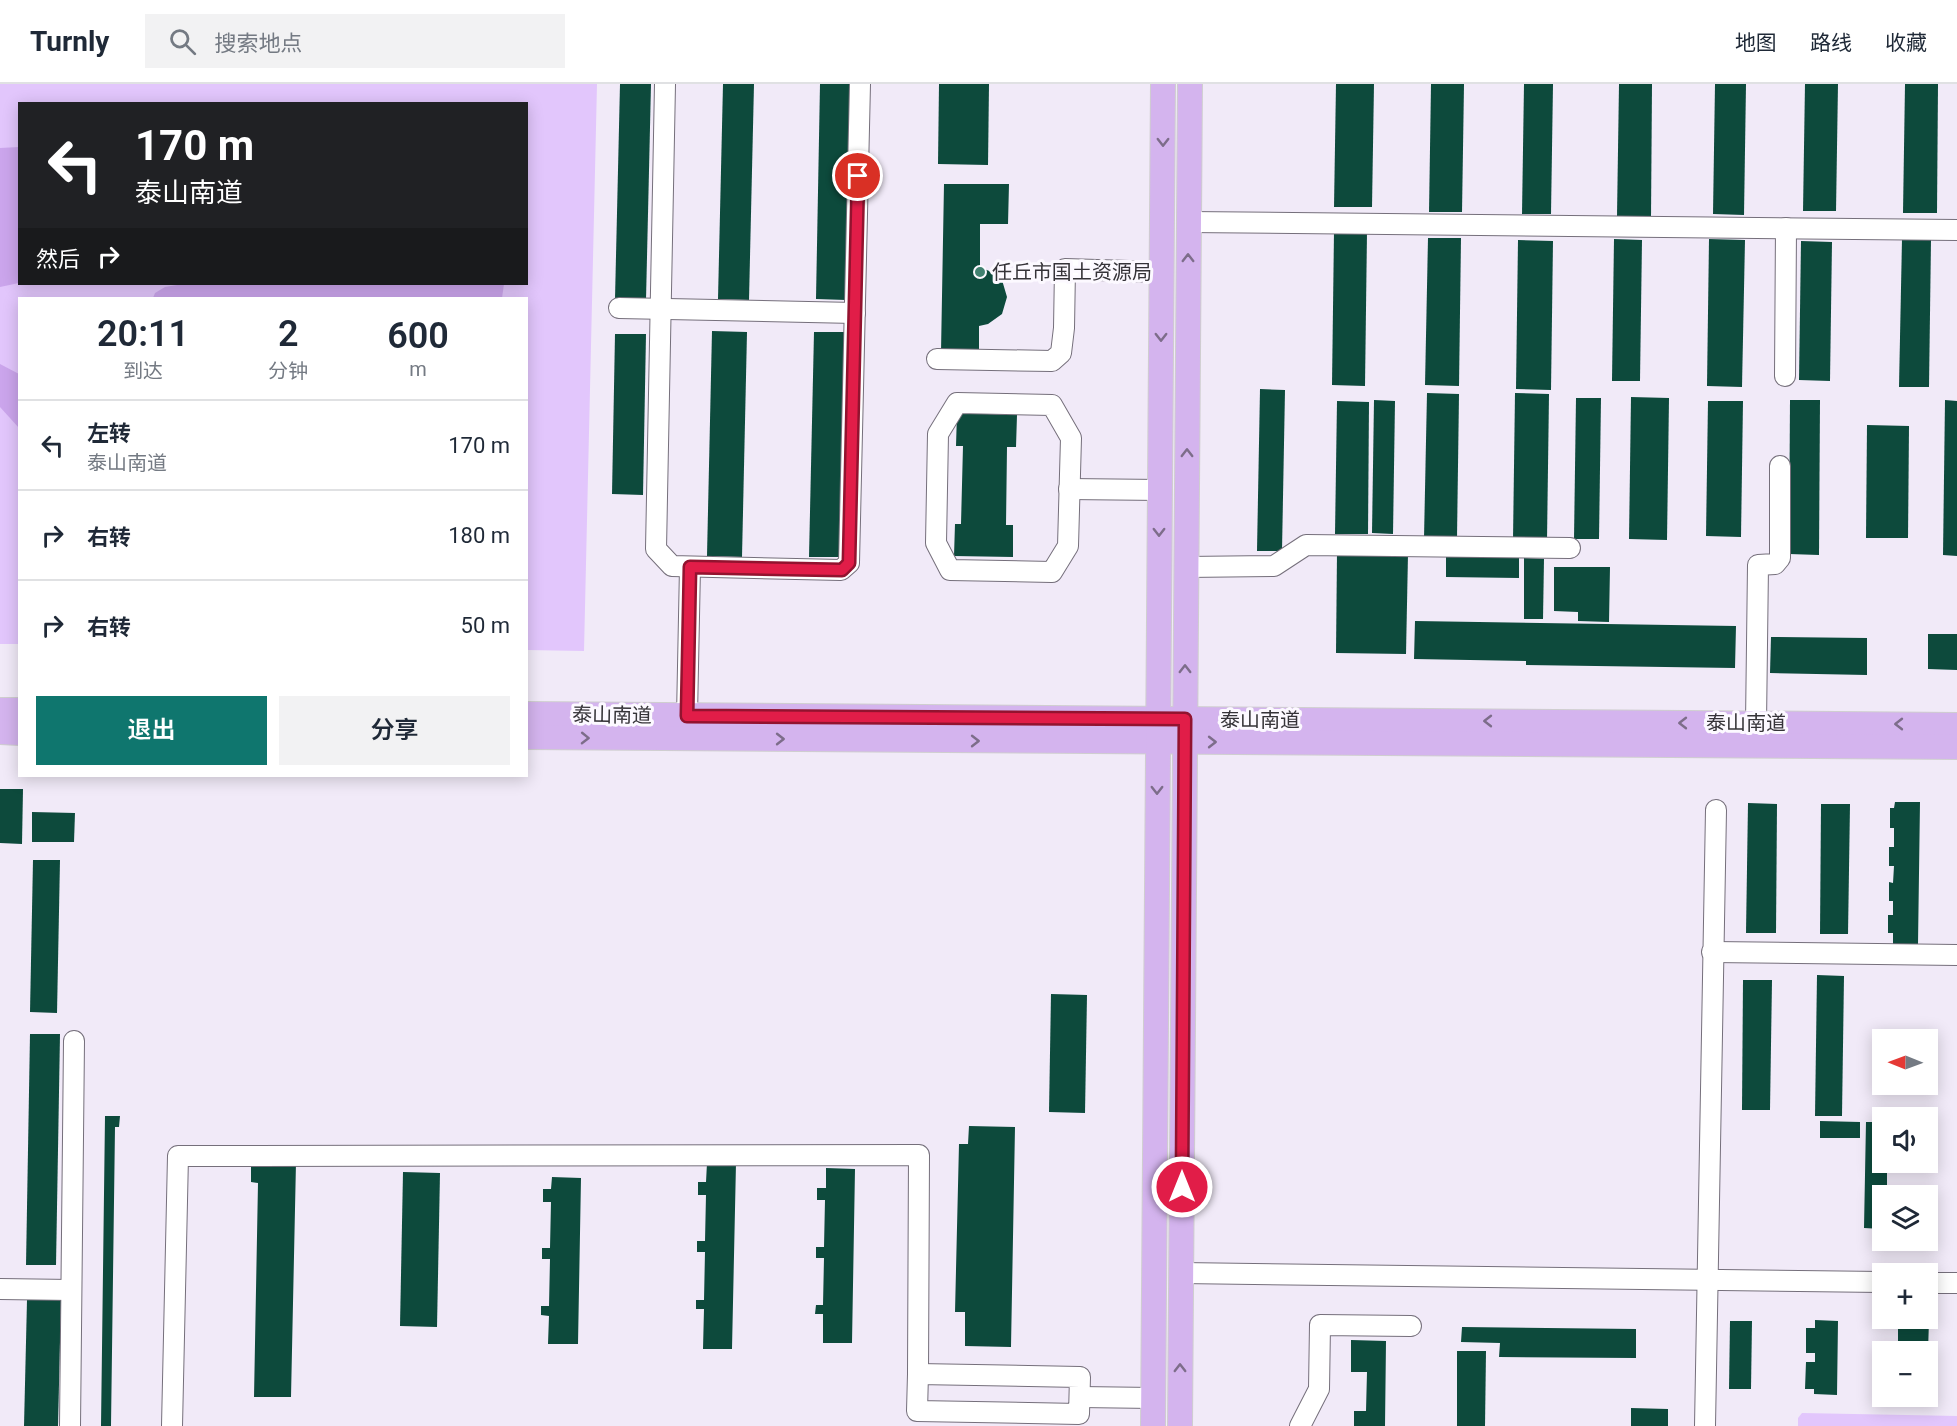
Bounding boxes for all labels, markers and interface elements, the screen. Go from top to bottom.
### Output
search box [145,14,565,68]
text: Turnly [30,25,109,58]
icon: search [166,25,199,58]
text: 搜索地点 [214,31,302,56]
text: 地图 [1735,31,1777,55]
text: 路线 [1810,31,1852,55]
text: 收藏 [1885,31,1927,55]
text: 170 m [135,121,254,170]
icon: left [36,126,114,204]
one-way arrow [1156,138,1169,147]
pin [832,150,883,201]
icon: arrive [841,159,874,192]
text: 泰山南道 [135,177,243,209]
icon: right [92,240,125,273]
text: 然后 [36,247,80,272]
one-way arrow [1182,253,1194,262]
place label: 任丘市国土资源局 [992,260,1152,284]
marker: 任丘市国土资源局 [973,265,987,279]
text: 20:11 [97,313,189,355]
text: 2 [278,313,298,355]
text: 600 [387,315,449,357]
one-way arrow [1155,333,1167,342]
text: m [409,357,427,381]
text: 到达 [123,359,163,383]
text: 分钟 [268,359,308,383]
text: 左转 [87,421,131,446]
icon: left [36,429,69,462]
text: 170 m [448,433,510,458]
one-way arrow [1181,448,1193,457]
text: 泰山南道 [87,451,167,475]
icon: right [36,519,69,552]
text: 180 m [448,523,510,548]
text: 右转 [87,525,131,550]
one-way arrow [1153,528,1166,537]
icon: right [36,609,69,642]
text: 50 m [461,613,510,638]
text: 右转 [87,615,131,640]
one-way arrow [1179,664,1191,673]
button: 退出 [36,696,267,765]
button: 分享 [279,696,510,765]
street label: 泰山南道 [572,702,652,728]
street label: 泰山南道 [1220,708,1300,732]
street label: 泰山南道 [1706,711,1786,735]
one-way arrow [1483,715,1492,727]
one-way arrow [1678,717,1687,729]
one-way arrow [1894,718,1903,730]
one-way arrow [580,732,589,744]
one-way arrow [775,733,784,745]
one-way arrow [970,735,979,747]
one-way arrow [1207,736,1216,748]
one-way arrow [1151,786,1163,795]
north arrow [1872,1029,1938,1095]
map controls [1872,1029,1938,1407]
button: sound [1872,1107,1938,1173]
position arrow [1150,1155,1214,1219]
button: layers [1872,1185,1938,1251]
button: + [1872,1263,1938,1329]
button: − [1872,1341,1938,1407]
one-way arrow [1174,1363,1187,1372]

